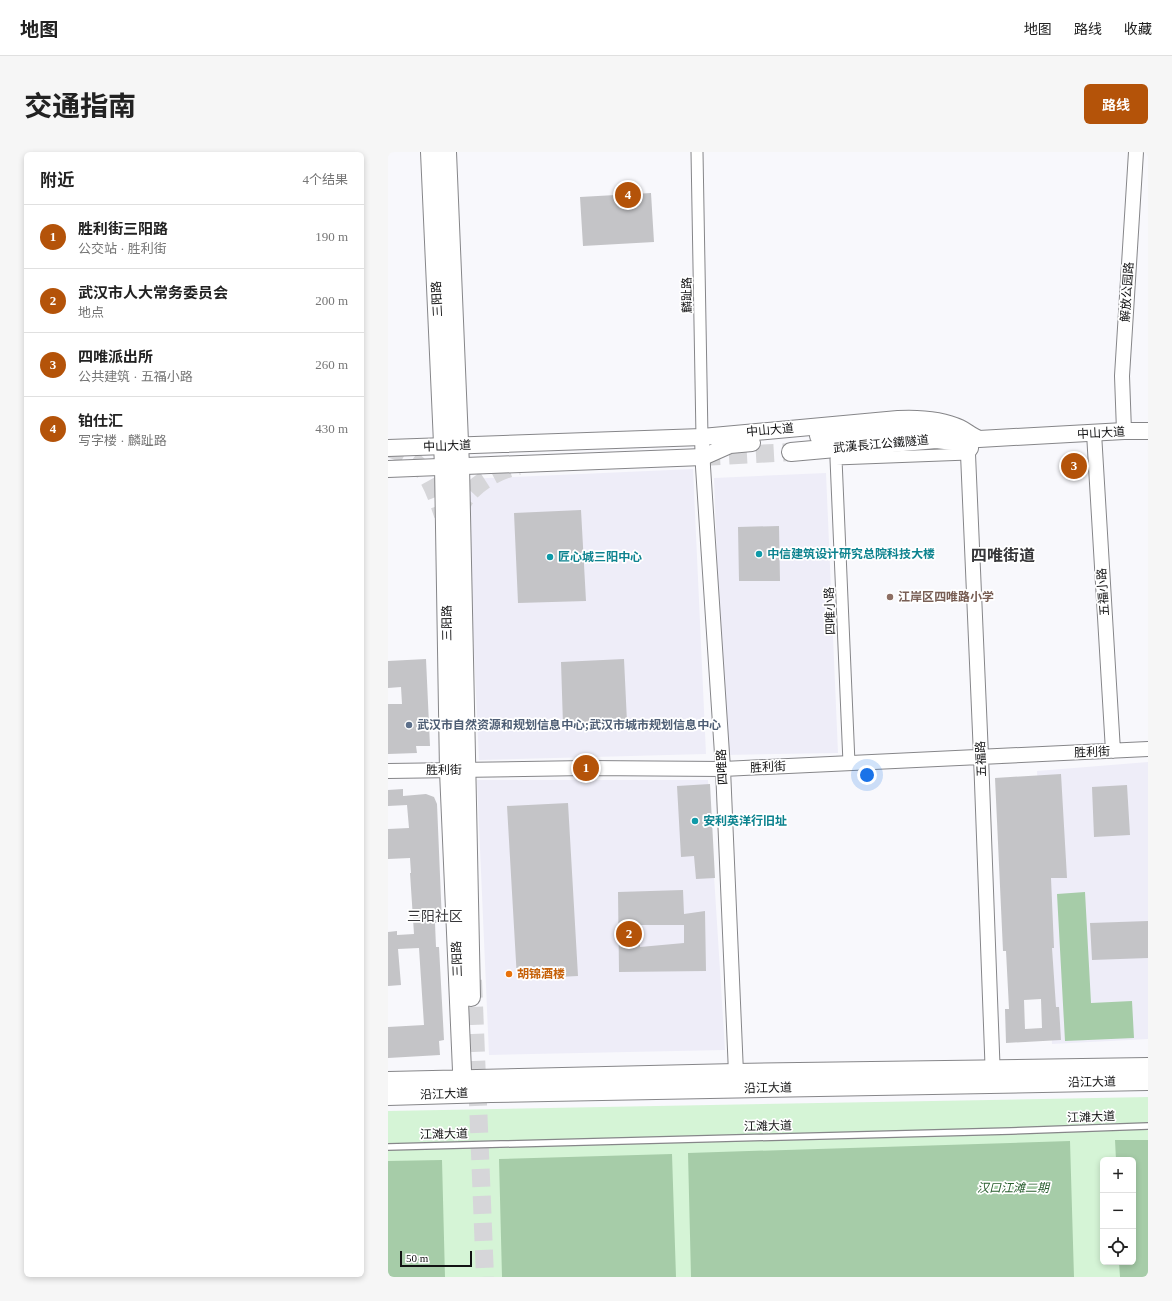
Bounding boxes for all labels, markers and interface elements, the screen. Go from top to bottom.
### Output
text: 地图 [20,19,58,40]
text: 地图 [1024,22,1052,37]
text: 路线 [1074,22,1102,37]
text: 收藏 [1124,22,1152,37]
button: 路线 [1084,84,1148,124]
text: 交通指南 [24,91,136,122]
text: 附近 [40,171,74,190]
text: 4个结果 [302,172,348,187]
pin: 4 [615,180,641,210]
text: 胜利街三阳路 [78,221,168,237]
text: 1 [50,229,56,244]
text: 190 m [315,229,348,244]
text: 公交站 · 胜利街 [78,241,167,256]
street label: 解放公园路 [1118,262,1136,322]
street label: 麟趾路 [680,277,694,313]
street label: 三阳路 [429,281,445,317]
text: 武汉市人大常务委员会 [78,285,228,301]
text: 2 [50,293,56,308]
text: 200 m [315,293,348,308]
text: 地点 [78,305,104,320]
text: 四唯派出所 [78,349,153,365]
text: 3 [50,357,56,372]
text: 260 m [315,357,348,372]
text: 公共建筑 · 五福小路 [78,369,193,384]
text: 铂仕汇 [78,413,123,429]
text: 4 [50,421,56,436]
text: 430 m [315,421,348,436]
street label: 中山大道 [745,421,795,439]
street label: 中山大道 [1077,425,1125,441]
text: 写字楼 · 麟趾路 [78,433,167,448]
street label: 武漢長江公鐵隧道 [833,433,929,455]
street label: 中山大道 [423,438,471,454]
pin: 3 [1061,451,1087,481]
place label: 中信建筑设计研究总院科技大楼 [767,547,935,561]
district label: 四唯街道 [971,547,1035,564]
marker: 中信建筑设计研究总院科技大楼 [754,549,764,559]
place label: 匠心城三阳中心 [558,550,642,564]
marker: 匠心城三阳中心 [545,552,555,562]
street label: 五福小路 [1094,568,1112,616]
street label: 四唯小路 [822,587,838,635]
place label: 江岸区四唯路小学 [898,590,994,604]
marker: 江岸区四唯路小学 [885,592,895,602]
street label: 三阳路 [440,605,454,641]
place label: 武汉市自然资源和规划信息中心;武汉市城市规划信息中心 [417,718,721,732]
marker: 武汉市自然资源和规划信息中心;武汉市城市规划信息中心 [404,720,414,730]
street label: 五福路 [973,741,989,777]
street label: 胜利街 [1074,744,1110,760]
street label: 四唯路 [714,749,730,785]
pin: 1 [573,753,599,783]
street label: 胜利街 [750,759,786,775]
street label: 胜利街 [426,763,462,777]
your location [857,765,877,785]
place label: 安利英洋行旧址 [703,814,787,828]
marker: 安利英洋行旧址 [690,816,700,826]
district label: 三阳社区 [407,909,463,924]
pin: 2 [616,919,642,949]
street label: 三阳路 [449,941,465,977]
place label: 胡锦酒楼 [517,967,565,981]
marker: 胡锦酒楼 [504,969,514,979]
street label: 沿江大道 [1068,1075,1116,1089]
street label: 沿江大道 [744,1081,792,1095]
street label: 沿江大道 [420,1086,468,1102]
street label: 江滩大道 [1067,1109,1115,1125]
street label: 江滩大道 [744,1119,792,1133]
street label: 江滩大道 [420,1127,468,1141]
map controls [1100,1157,1136,1265]
button: + [1100,1157,1136,1193]
park label: 汉口江滩二期 [977,1181,1051,1195]
button: − [1100,1193,1136,1229]
button: locate [1100,1229,1136,1265]
scale bar [400,1249,472,1268]
text: 50 m [406,1252,428,1264]

